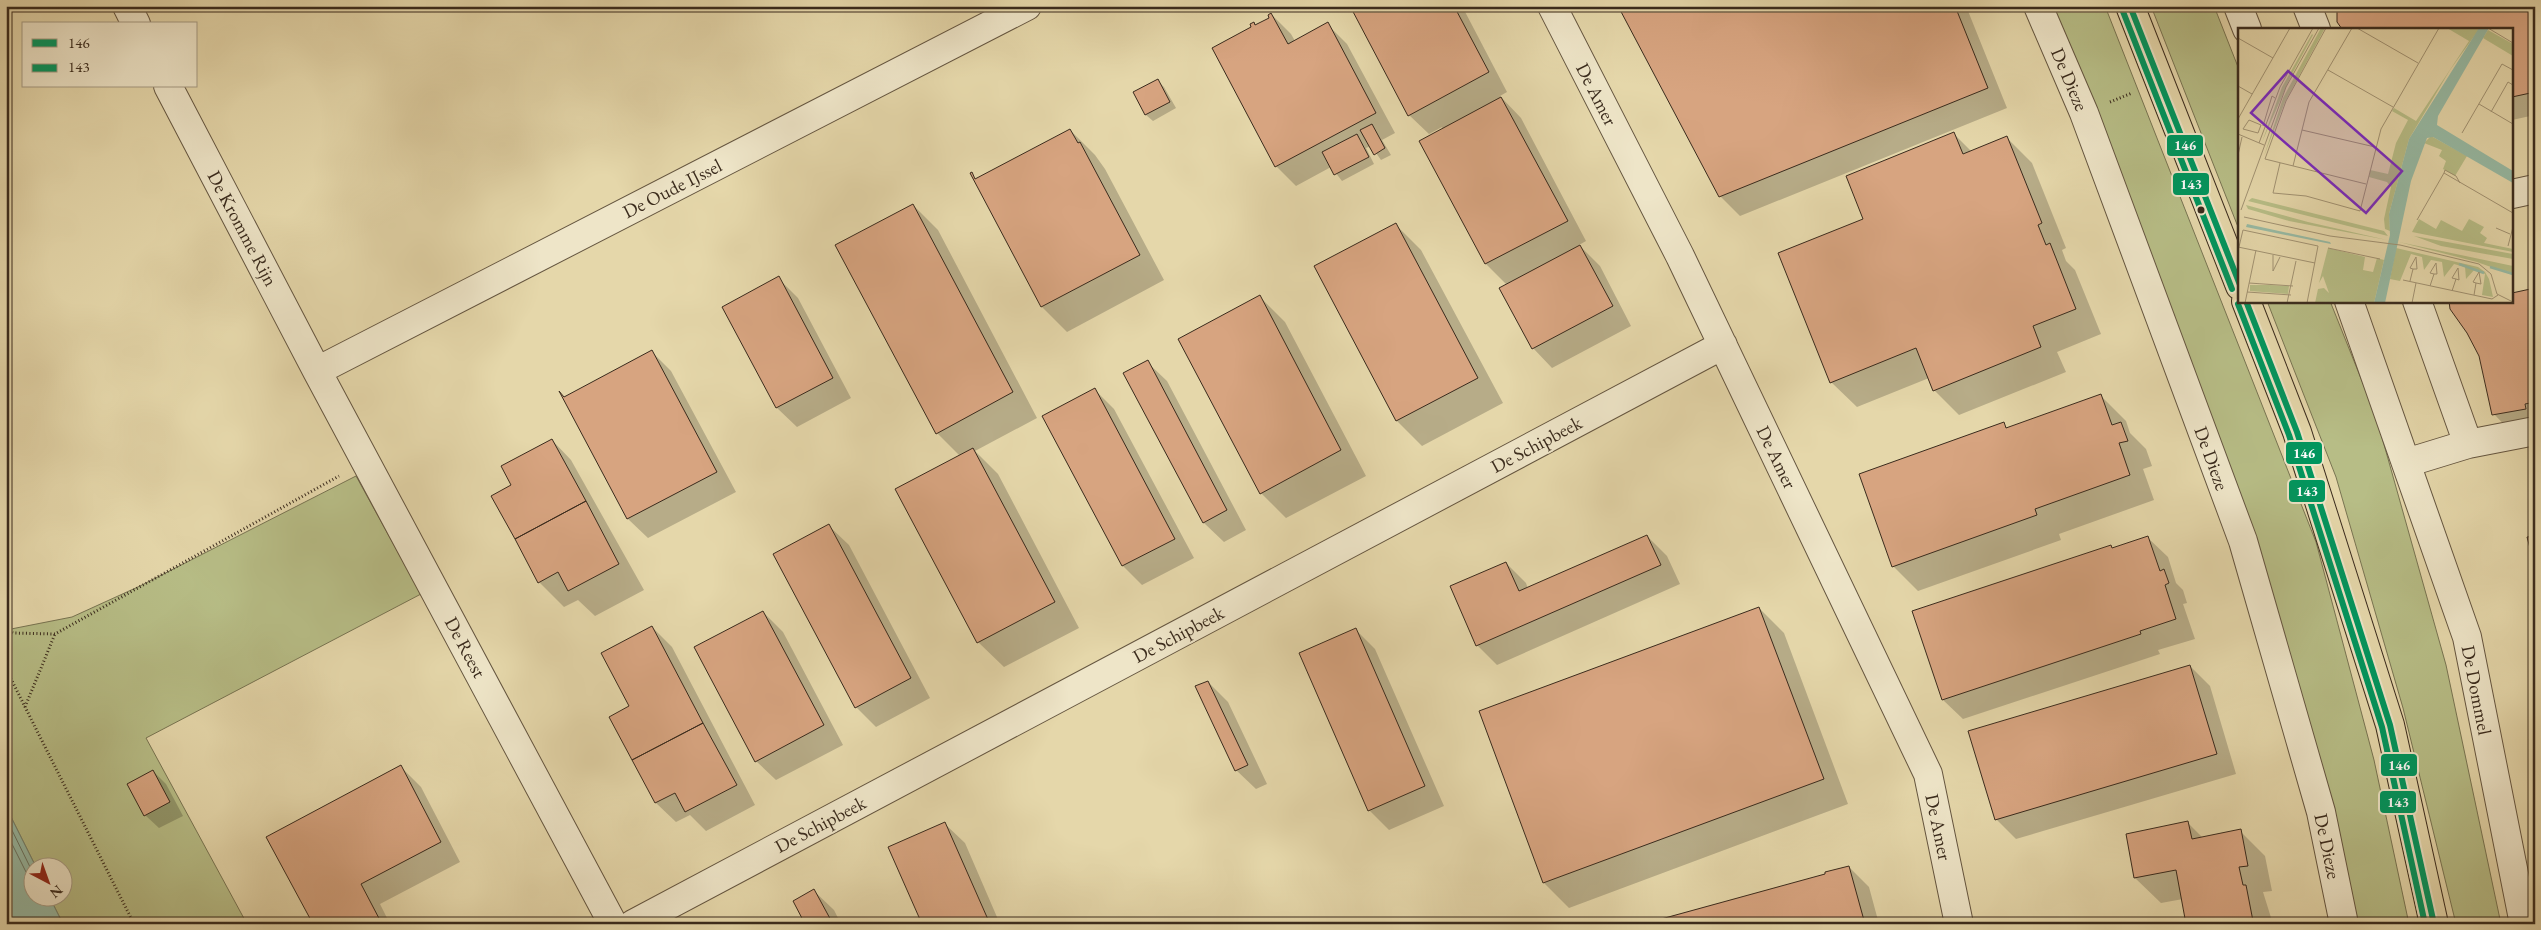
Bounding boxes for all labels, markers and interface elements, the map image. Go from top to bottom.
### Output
legend [22,22,198,88]
inset map [2238,28,2514,302]
text: 146 [68,33,90,52]
street label: De Dieze [2045,44,2094,115]
text: 143 [68,57,90,76]
street label: De Amer [1570,59,1623,130]
line badge: 146 [2166,134,2204,157]
text: 146 [2174,136,2197,154]
street label: De Oude IJssel [618,153,726,224]
street label: De Kromme Rijn [202,166,284,290]
line badge: 143 [2172,172,2210,196]
text: 143 [2180,175,2202,193]
unlabelled marker [2196,205,2206,215]
street label: De Schipbeek [1486,409,1587,479]
street label: De Amer [1751,422,1803,493]
street label: De Dieze [2188,423,2235,494]
line badge: 146 [2285,441,2323,465]
text: 146 [2293,444,2316,462]
line badge: 143 [2288,479,2326,503]
text: 143 [2296,482,2318,500]
street label: De Schipbeek [1128,599,1229,669]
street label: De Reest [439,612,492,682]
street label: De Dommel [2456,643,2498,737]
line badge: 146 [2380,753,2418,777]
text: 146 [2388,756,2411,774]
street label: De Schipbeek [770,789,871,859]
line badge: 143 [2379,790,2417,814]
street label: De Amer [1919,792,1958,863]
text: 143 [2387,793,2409,811]
street label: De Dieze [2308,811,2347,881]
north arrow [22,858,72,908]
text: N [46,881,67,903]

